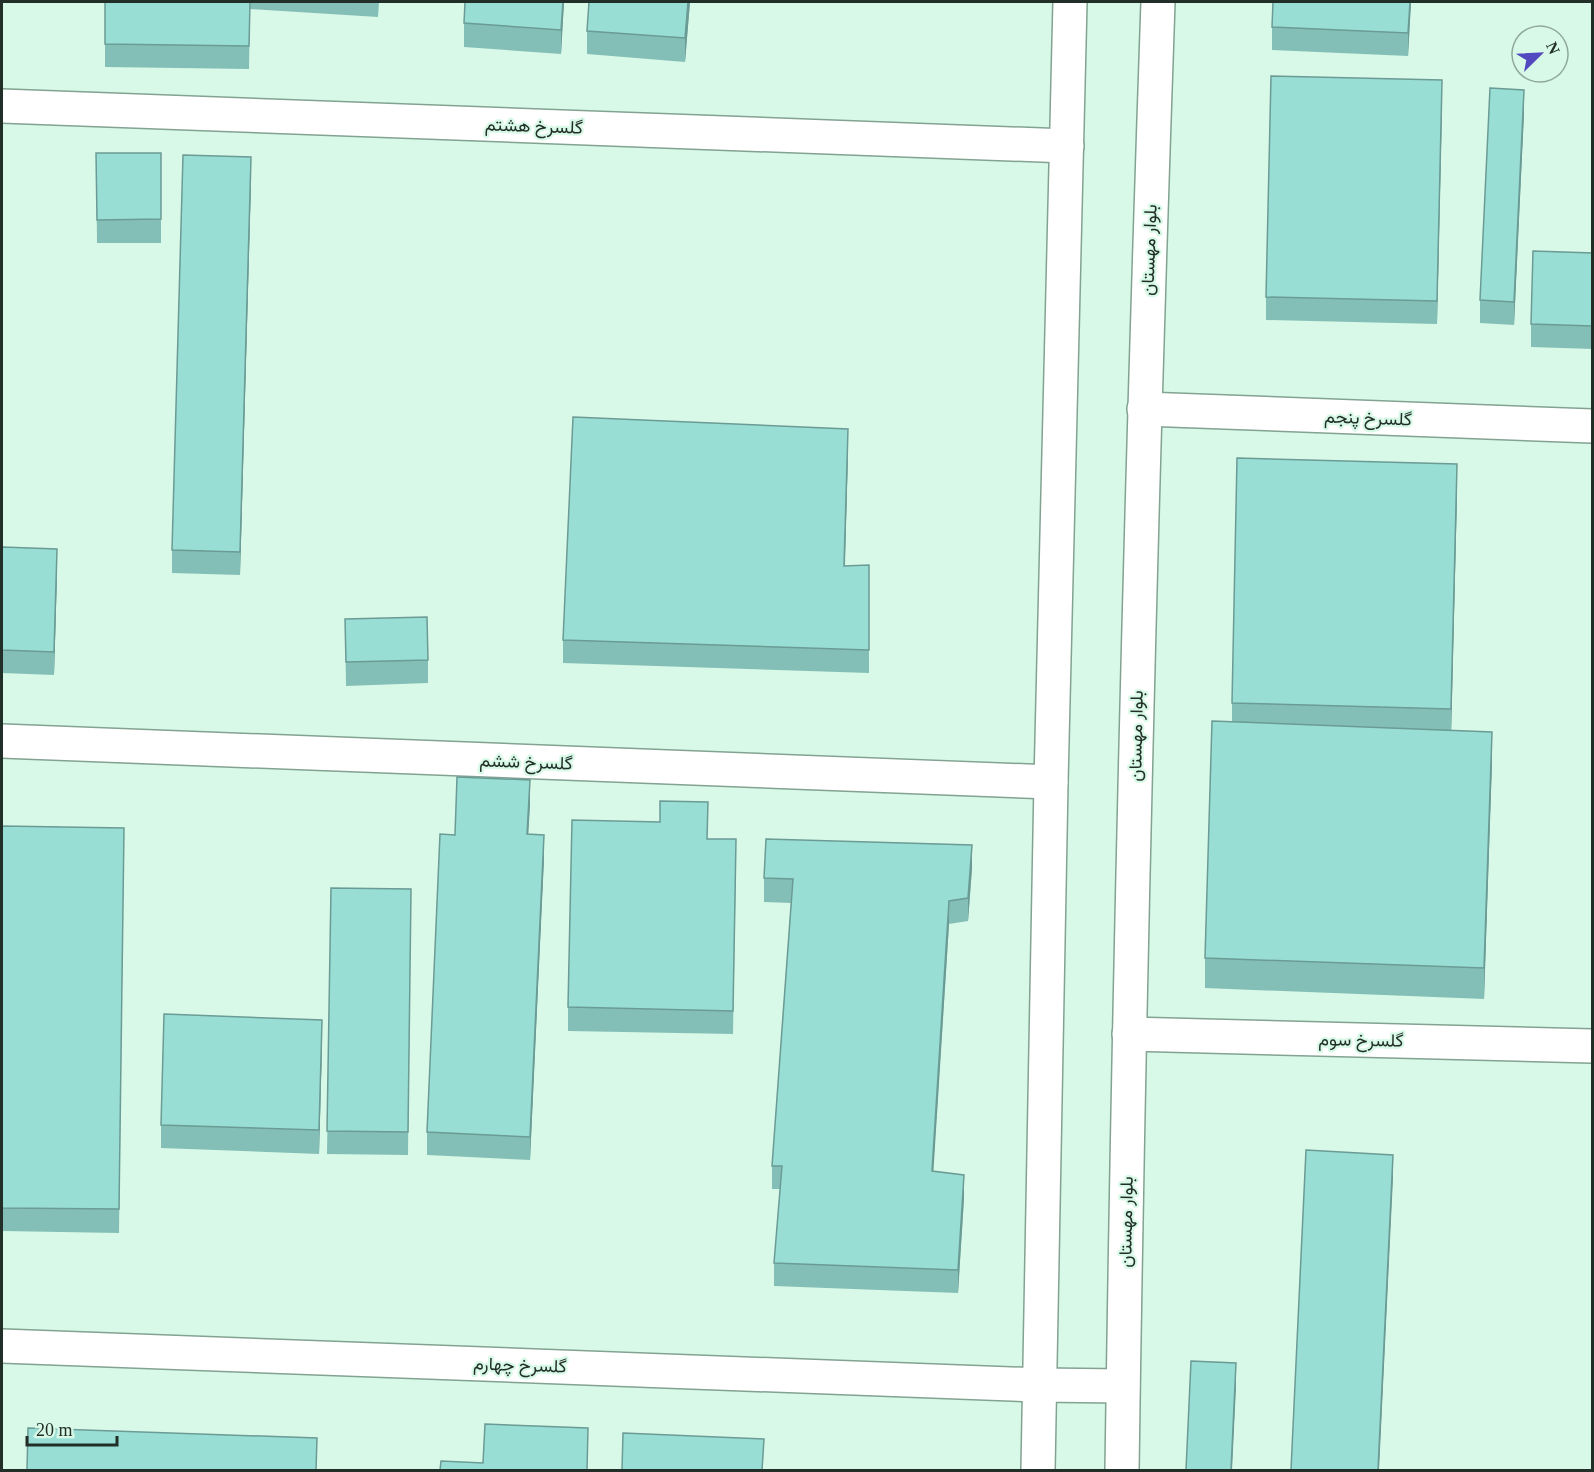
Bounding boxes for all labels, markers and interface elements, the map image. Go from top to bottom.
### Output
north arrow [1510,24,1570,84]
text: N [1543,39,1564,57]
street label: گلسرخ هشتم [485,114,583,140]
street label: بلوار مهستان [1137,204,1162,296]
street label: گلسرخ پنجم [1324,406,1412,432]
street label: بلوار مهستان [1125,690,1148,782]
street label: گلسرخ ششم [479,750,573,776]
street label: گلسرخ سوم [1318,1029,1404,1053]
street label: بلوار مهستان [1115,1176,1138,1268]
street label: گلسرخ چهارم [473,1353,567,1379]
scale bar [27,1409,117,1447]
text: 20 m [36,1420,73,1440]

